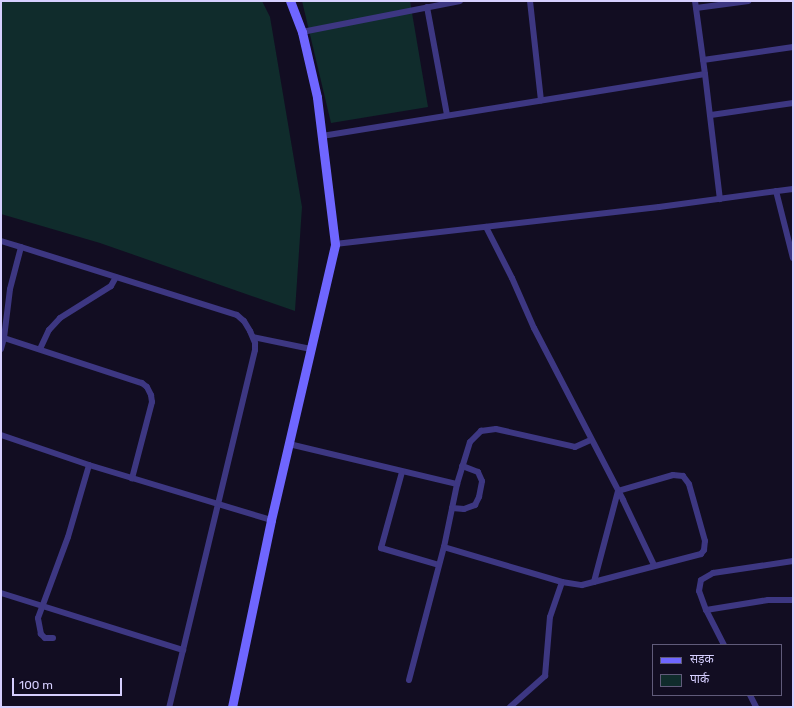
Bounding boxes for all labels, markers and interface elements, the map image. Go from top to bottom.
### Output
legend [652,644,782,696]
text: सड़क [690,652,714,666]
scale bar [14,670,124,696]
text: पार्क [690,672,709,686]
text: 100 m [19,678,53,692]

